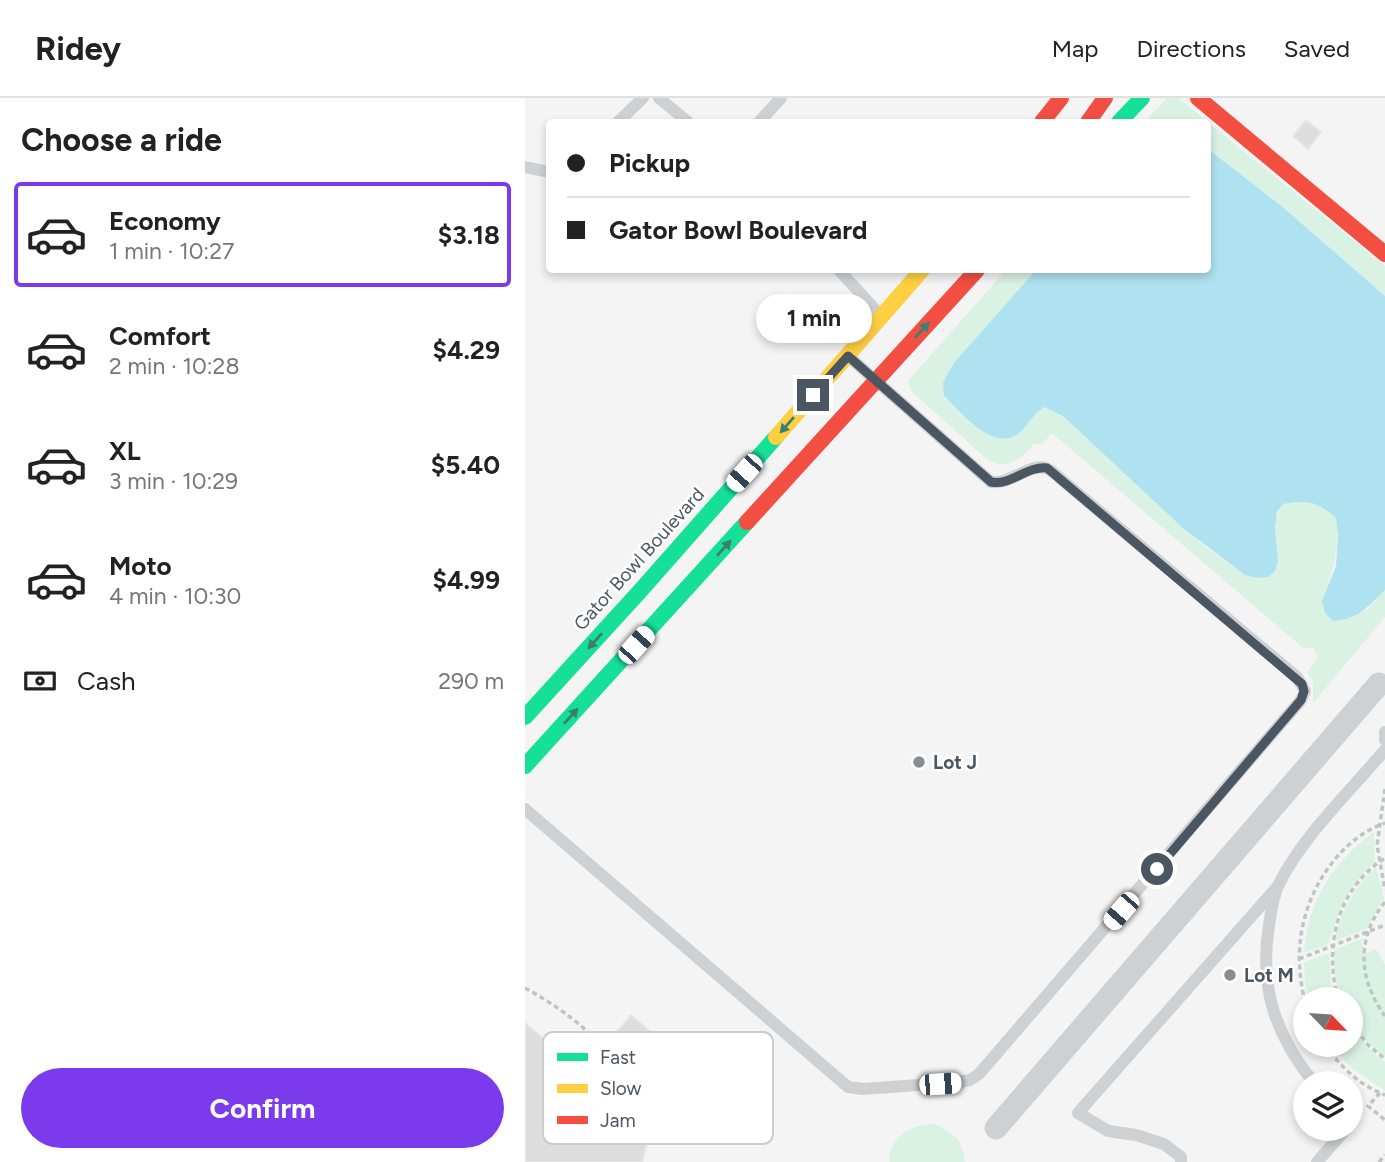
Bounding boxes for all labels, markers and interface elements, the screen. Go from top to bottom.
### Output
text: Ridey [35,29,121,68]
text: Map [1052,34,1098,63]
text: Directions [1136,34,1246,63]
text: Saved [1284,34,1350,63]
text: Choose a ride [21,121,222,159]
text: Pickup [609,147,690,179]
icon: car [25,203,88,266]
text: Economy [109,205,221,237]
text: Gator Bowl Boulevard [609,214,868,246]
text: $3.18 [438,219,500,251]
text: 1 min · 10:27 [109,237,234,265]
callout: 1 min [755,294,871,342]
text: 1 min [787,304,841,332]
icon: car [25,318,88,381]
text: Comfort [109,320,211,352]
one-way arrow [914,322,929,339]
text: $4.29 [433,334,500,366]
text: 2 min · 10:28 [109,352,240,380]
route end [797,379,829,411]
one-way arrow [779,416,795,433]
icon: car [25,433,88,496]
text: XL [109,435,141,467]
text: $5.40 [431,449,500,481]
car [723,450,766,496]
text: 3 min · 10:29 [109,467,238,495]
street label: Gator Bowl Boulevard [569,483,709,635]
one-way arrow [716,540,732,557]
icon: car [25,548,88,611]
text: Moto [109,550,172,582]
text: $4.99 [433,564,500,596]
text: 4 min · 10:30 [109,582,241,610]
car [615,622,658,668]
one-way arrow [588,632,603,649]
icon: cash [21,662,59,700]
text: Cash [77,665,136,697]
text: 290 m [438,667,504,695]
one-way arrow [563,707,579,725]
place label: Lot J [933,751,977,774]
marker: Lot J [911,754,927,770]
route start [1141,853,1173,885]
car [1100,888,1143,934]
place label: Lot M [1244,964,1294,987]
marker: Lot M [1222,967,1238,983]
north arrow [1293,987,1363,1057]
map controls [1293,987,1363,1141]
legend [543,1032,773,1144]
text: Fast [600,1046,636,1069]
button: Confirm [21,1068,504,1148]
button: layers [1293,1071,1363,1141]
car [919,1072,962,1096]
text: Slow [600,1077,642,1100]
text: Jam [600,1109,636,1132]

